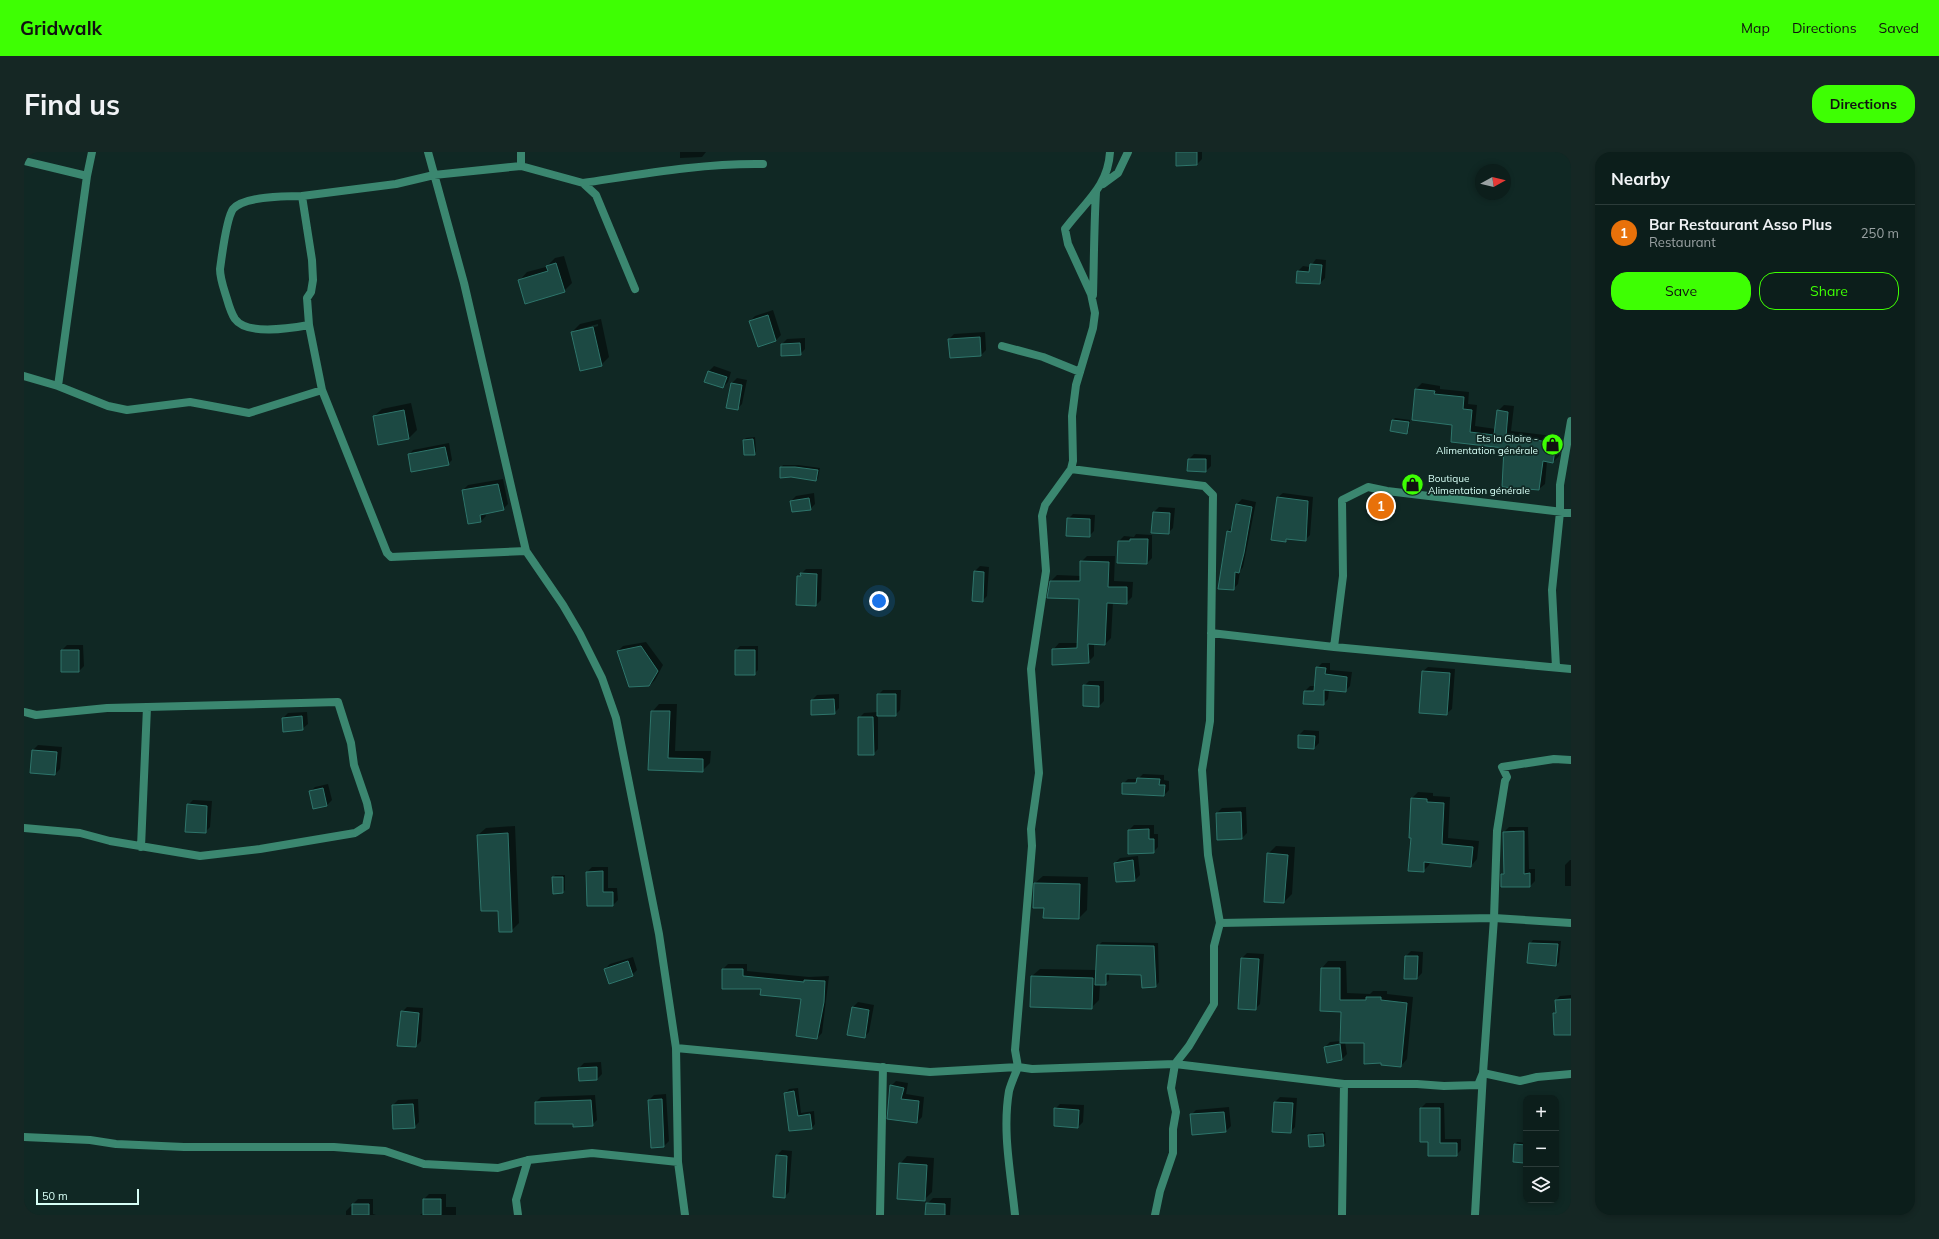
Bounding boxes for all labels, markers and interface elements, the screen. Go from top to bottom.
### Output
text: Gridwalk [20,16,102,40]
text: Map [1741,19,1770,37]
text: Directions [1792,19,1857,37]
text: Saved [1879,19,1919,37]
button: Directions [1812,85,1915,123]
text: Find us [24,87,120,122]
north arrow [1475,164,1511,200]
text: Nearby [1611,168,1670,189]
text: Bar Restaurant Asso Plus [1649,215,1832,234]
text: 1 [1620,225,1628,241]
text: 250 m [1861,225,1899,241]
text: Restaurant [1649,234,1716,250]
button: Save [1611,272,1751,310]
button: Share [1759,272,1899,310]
shop icon: Ets la Gloire - Alimentation générale [1540,431,1566,457]
place label: Ets la Gloire - Alimentation générale [1436,432,1538,457]
shop icon: Boutique Alimentation générale [1400,471,1426,497]
place label: Boutique Alimentation générale [1428,472,1530,497]
pin: 1 [1368,491,1394,521]
your location [869,591,889,611]
map controls [1523,1095,1559,1203]
button: + [1523,1095,1559,1131]
button: − [1523,1131,1559,1167]
button: layers [1523,1167,1559,1203]
scale bar [36,1187,139,1206]
text: 50 m [42,1189,68,1203]

